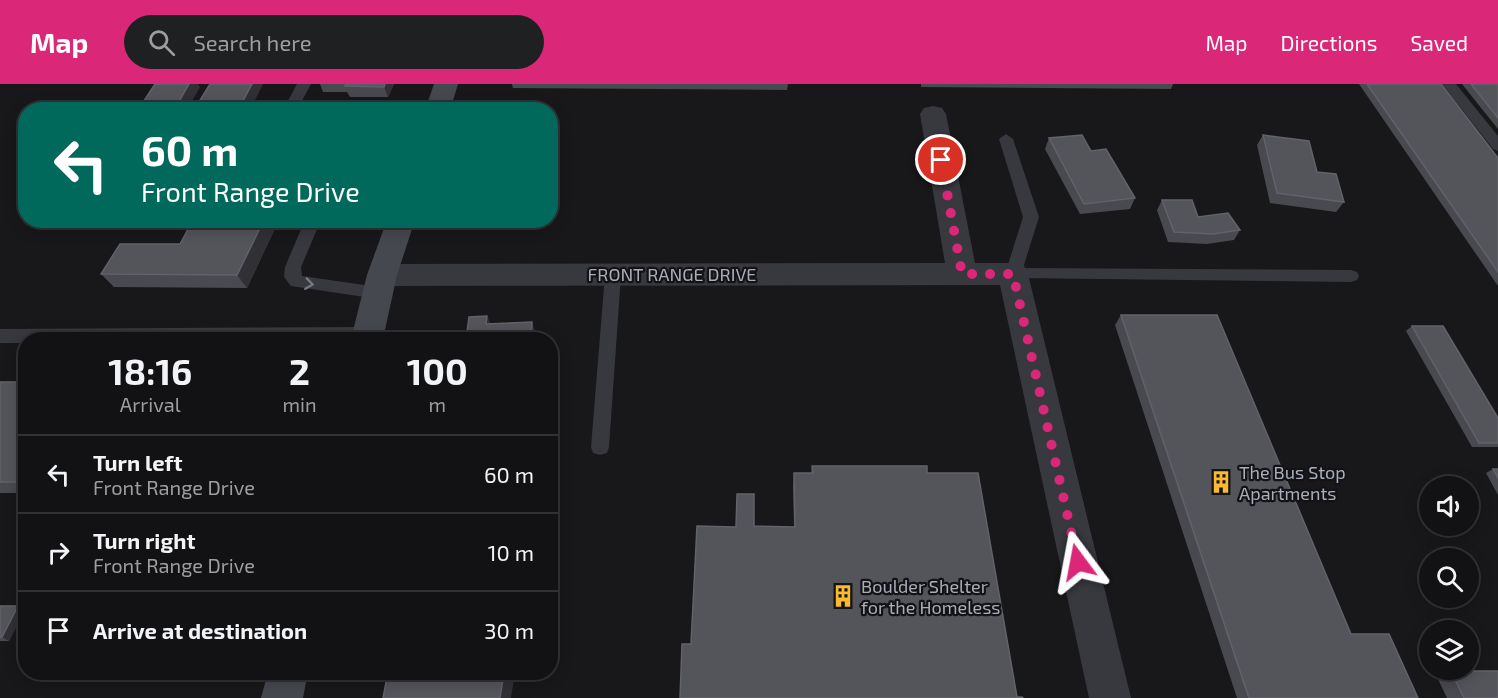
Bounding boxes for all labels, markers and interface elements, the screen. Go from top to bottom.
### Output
search box [124,15,544,69]
text: Map [30,25,88,59]
icon: search [145,26,178,59]
text: Search here [193,29,312,55]
text: Map [1205,30,1248,55]
text: Directions [1281,30,1377,55]
text: Saved [1410,30,1468,55]
text: 60 m [141,124,238,174]
icon: left [42,126,120,204]
pin [915,134,966,185]
icon: arrive [924,143,957,176]
text: Front Range Drive [141,175,360,207]
street label: FRONT RANGE DRIVE [588,263,756,285]
one-way arrow [304,277,313,290]
text: 18:16 [108,349,192,392]
text: 2 [289,349,310,392]
text: 100 [407,349,468,392]
text: Arrival [120,392,181,416]
text: min [282,392,317,416]
text: m [429,392,446,416]
text: Turn left [93,449,182,475]
icon: left [42,458,75,491]
text: 60 m [484,461,534,487]
place label: The Bus Stop Apartments [1239,461,1346,504]
building icon: The Bus Stop Apartments [1208,469,1234,495]
text: Front Range Drive [93,475,255,499]
map controls [1419,476,1479,680]
button: sound [1419,476,1479,536]
text: Turn right [93,527,195,553]
position arrow [1046,530,1110,594]
icon: right [42,536,75,569]
text: 10 m [488,539,534,565]
button: search [1419,548,1479,608]
text: Front Range Drive [93,553,255,577]
place label: Boulder Shelter for the Homeless [861,575,1000,618]
building icon: Boulder Shelter for the Homeless [830,583,856,609]
icon: arrive [42,614,75,647]
text: Arrive at destination [93,617,307,643]
text: 30 m [484,617,534,643]
button: layers [1419,620,1479,680]

